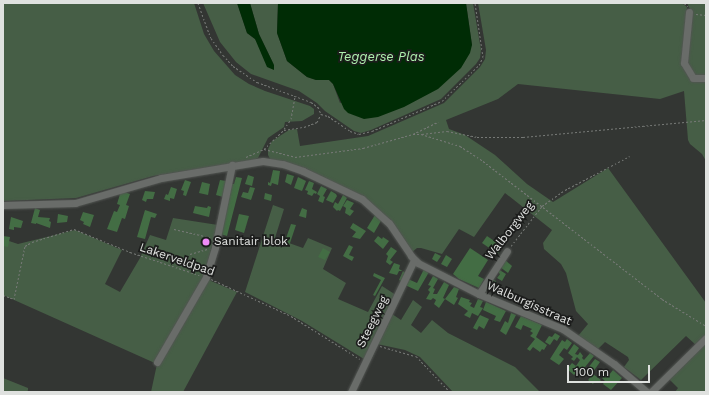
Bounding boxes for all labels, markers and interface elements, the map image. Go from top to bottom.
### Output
water label: Teggerse Plas [338,49,424,65]
street label: Walborgweg [483,199,537,263]
place label: Sanitair blok [214,235,288,249]
marker: Sanitair blok [201,237,211,247]
street label: Lakerveldpad [138,240,216,280]
street label: Walburgisstraat [484,279,574,329]
street label: Steegweg [354,294,392,350]
scale bar [569,357,652,383]
text: 100 m [574,365,609,379]

